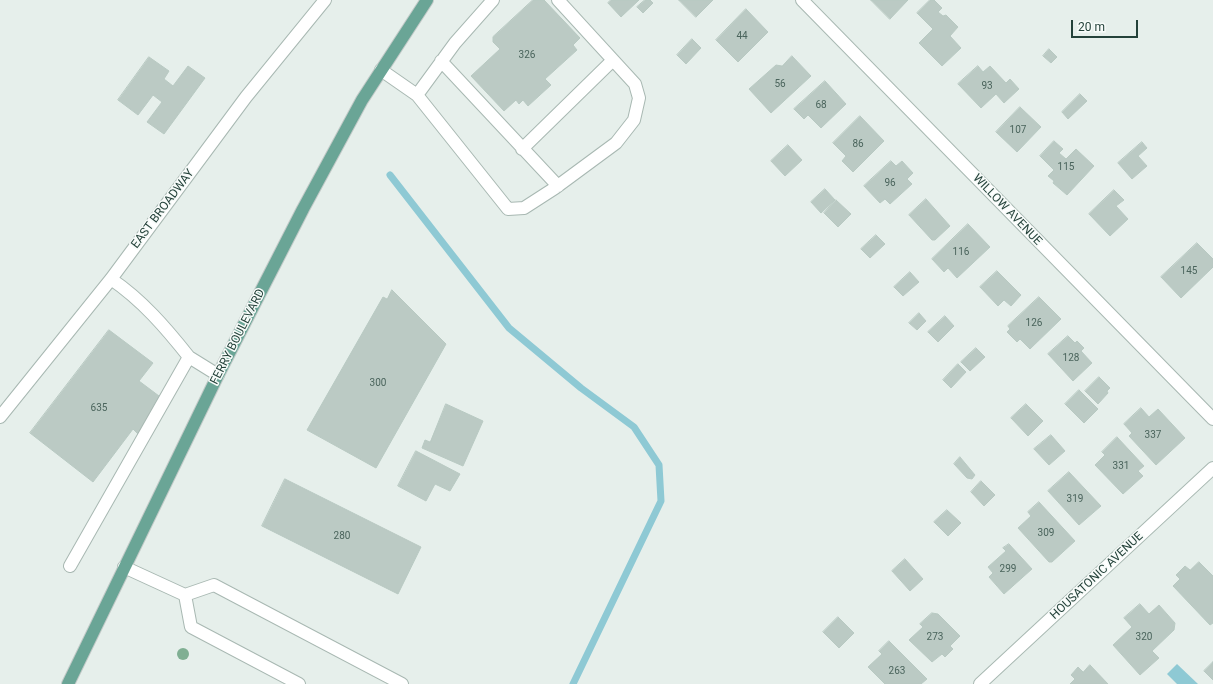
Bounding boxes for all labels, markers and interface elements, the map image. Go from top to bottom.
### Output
scale bar [1073,12,1140,38]
text: 20 m [1078,20,1105,34]
house number: 44 [736,30,748,42]
house number: 326 [519,49,535,61]
house number: 56 [774,78,786,90]
house number: 93 [981,80,993,92]
house number: 68 [815,99,827,111]
house number: 107 [1010,124,1026,136]
house number: 86 [852,138,864,150]
house number: 115 [1058,161,1074,173]
street label: EAST BROADWAY [129,167,197,251]
street label: WILLOW AVENUE [969,171,1045,249]
house number: 96 [884,177,896,189]
house number: 116 [953,246,969,258]
house number: 145 [1181,265,1197,277]
street label: FERRY BOULEVARD [208,287,268,387]
house number: 126 [1026,317,1042,329]
house number: 128 [1063,352,1079,364]
house number: 300 [370,377,386,389]
house number: 635 [91,402,107,414]
house number: 337 [1145,429,1161,441]
house number: 331 [1113,460,1129,472]
house number: 319 [1067,493,1083,505]
house number: 309 [1038,527,1054,539]
street label: HOUSATONIC AVENUE [1048,529,1146,623]
house number: 280 [334,530,350,542]
house number: 299 [1000,563,1016,575]
house number: 273 [927,631,943,643]
house number: 320 [1136,631,1152,643]
house number: 263 [889,665,905,677]

